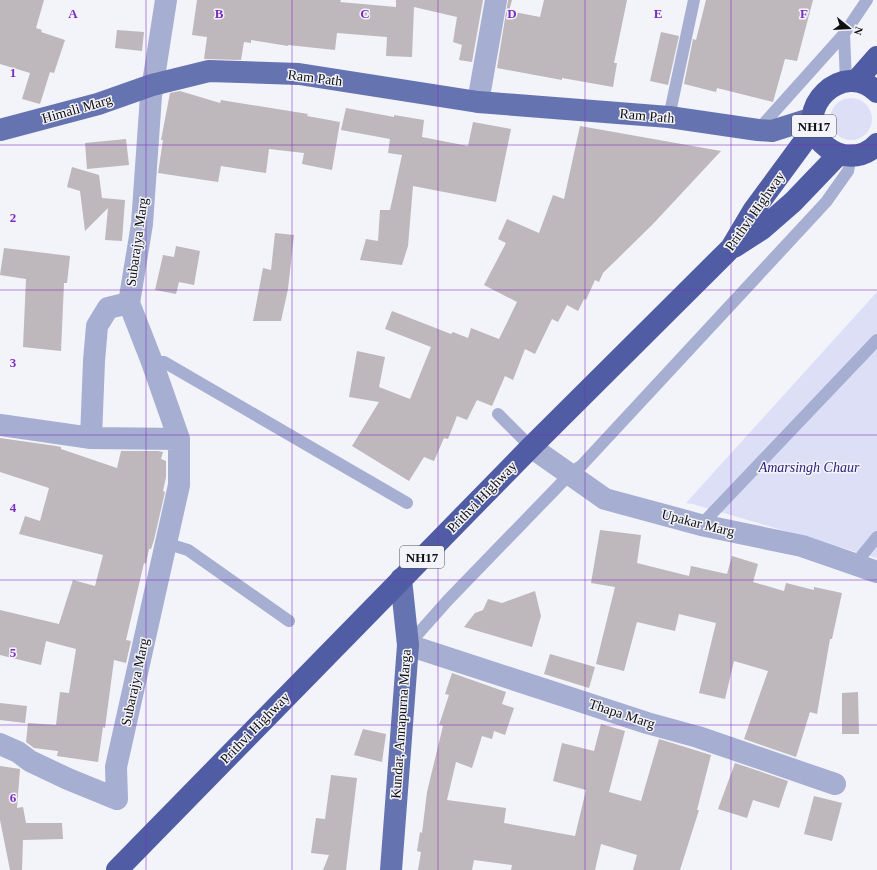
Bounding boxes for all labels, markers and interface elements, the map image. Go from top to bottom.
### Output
text: A [68,6,78,21]
text: B [215,6,224,21]
text: C [360,6,370,21]
text: D [507,6,517,21]
text: E [654,6,662,21]
text: F [800,6,808,21]
north arrow [829,8,869,48]
text: N [852,25,865,37]
text: 1 [10,65,16,80]
street label: Ram Path [287,67,343,89]
street label: Himali Marg [40,92,114,126]
street label: Ram Path [619,106,675,126]
road number: NH17 [792,115,836,137]
street label: Prithvi Highway [722,169,788,253]
street label: Subarajya Marg [123,197,151,287]
text: 2 [10,210,16,225]
text: 3 [10,355,17,370]
street label: Prithvi Highway [444,458,520,536]
park label: Amarsingh Chaur [758,460,860,475]
text: 4 [10,500,17,515]
street label: Upakar Marg [660,507,736,539]
road number: NH17 [400,546,444,568]
street label: Subarajya Marg [118,637,152,727]
text: 5 [10,645,17,660]
street label: Kundar, Annapurna Marga [388,648,414,799]
street label: Prithvi Highway [217,689,293,767]
street label: Thapa Marg [587,696,657,732]
text: 6 [10,790,17,805]

